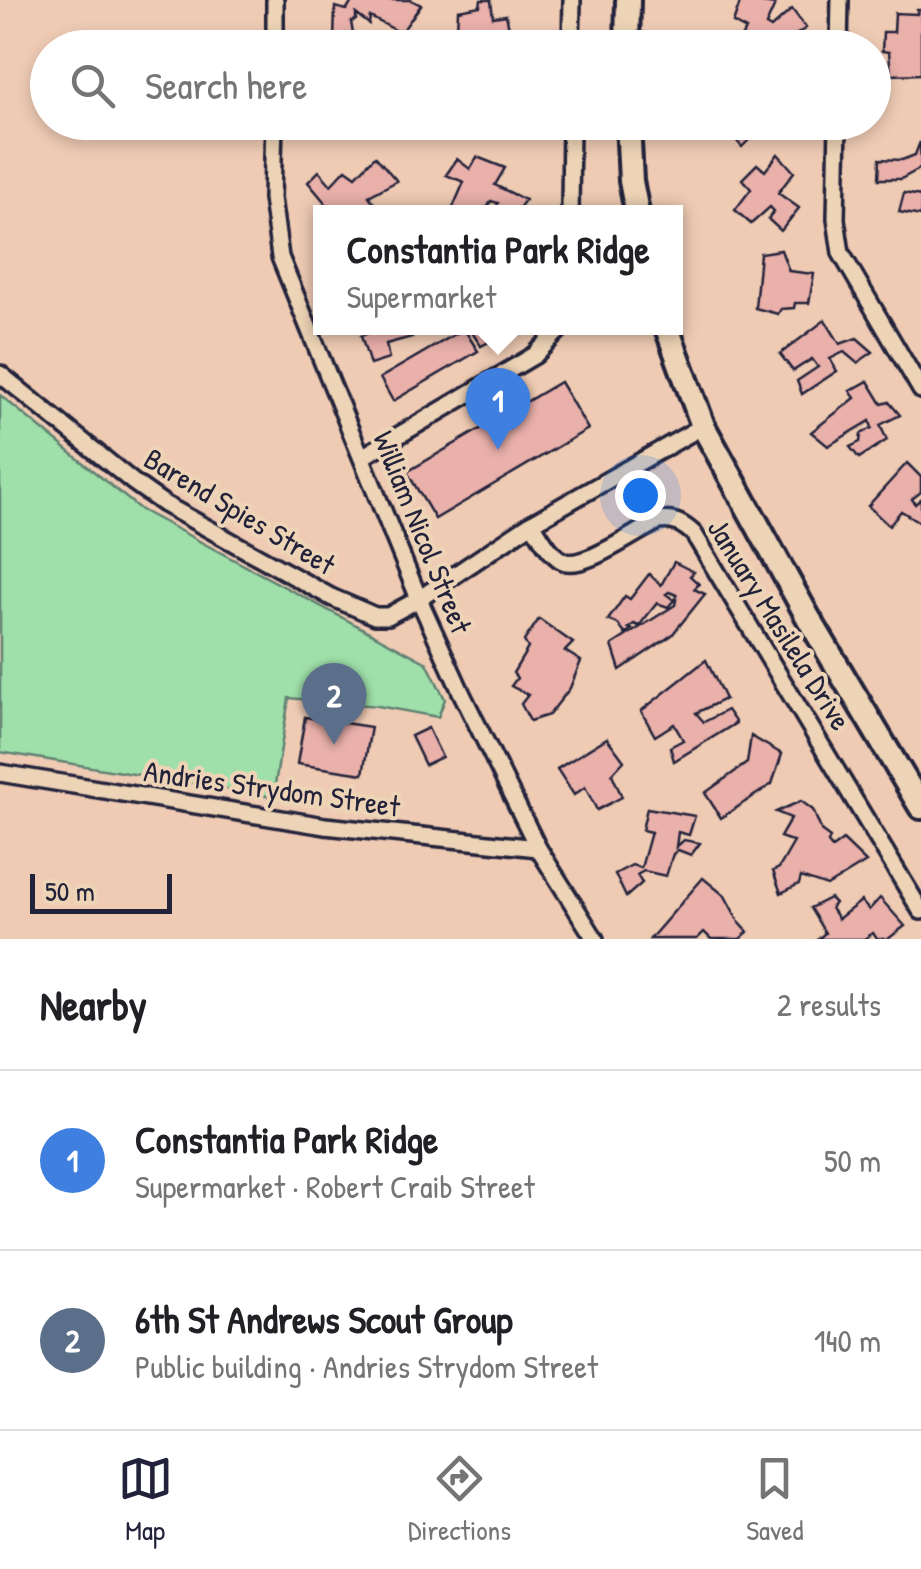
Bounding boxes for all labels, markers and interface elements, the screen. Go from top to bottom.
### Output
search box [30,30,891,140]
icon: search [65,58,120,113]
text: Search here [145,59,307,111]
popup [313,205,683,335]
text: Constantia Park Ridge [346,223,650,275]
text: Supermarket [346,275,496,318]
pin: 1 [466,368,530,450]
street label: William Nicol Street [364,425,482,640]
street label: Barend Spies Street [137,438,344,584]
your location [615,470,666,521]
street label: January Masilela Drive [699,511,861,737]
pin: 2 [302,662,366,745]
street label: Andries Strydom Street [142,750,403,826]
scale bar [30,869,172,914]
text: 50 m [45,872,95,910]
text: Nearby [40,976,147,1033]
text: 2 results [777,983,881,1026]
text: Constantia Park Ridge [135,1113,438,1165]
text: 1 [67,1139,78,1182]
text: 50 m [824,1139,881,1182]
text: Supermarket · Robert Craib Street [135,1165,535,1208]
text: 6th St Andrews Scout Group [135,1293,513,1345]
text: 2 [65,1319,80,1362]
text: 140 m [814,1319,881,1362]
text: Public building · Andries Strydom Street [135,1345,598,1388]
tab: Map [118,1451,173,1549]
tab: Directions [408,1451,511,1549]
tab: Saved [746,1451,803,1549]

